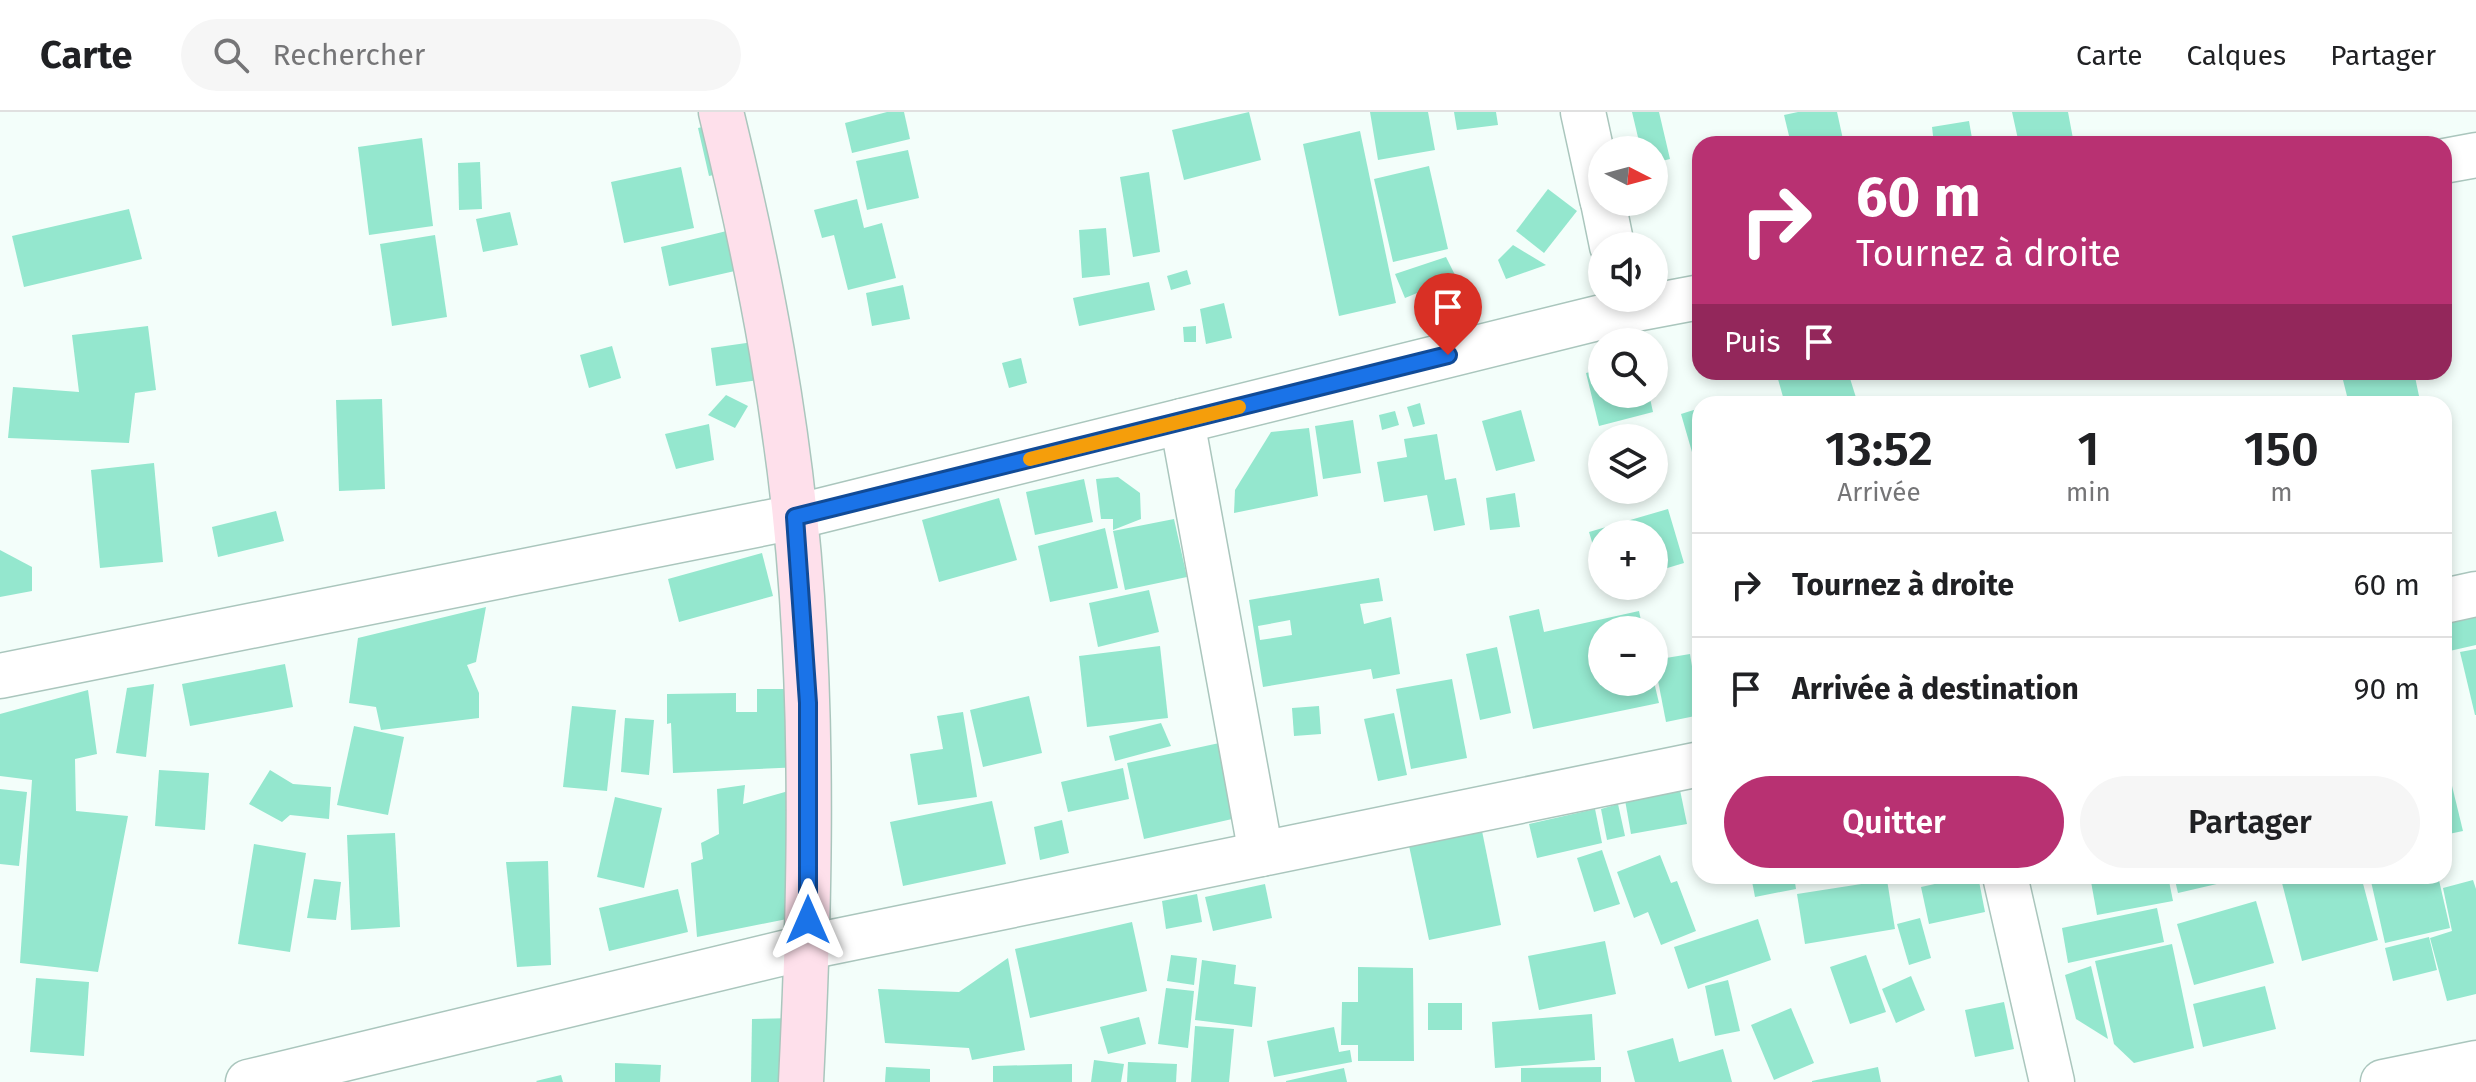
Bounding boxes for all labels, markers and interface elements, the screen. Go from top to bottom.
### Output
search box [181,19,741,91]
text: Carte [40,32,133,78]
icon: search [209,33,253,77]
text: Rechercher [273,37,425,73]
text: Carte [2076,39,2142,72]
text: Calques [2186,39,2286,72]
text: Partager [2330,39,2436,72]
north arrow [1588,136,1668,216]
map controls [1588,136,1668,696]
text: 60 m [1856,164,1981,231]
icon: right [1724,168,1828,272]
button: sound [1588,232,1668,312]
text: Tournez à droite [1856,232,2121,276]
pin [1414,273,1482,355]
icon: arrive [1426,285,1470,329]
icon: arrive [1797,320,1841,364]
text: Puis [1724,324,1781,360]
button: search [1588,328,1668,408]
text: 13:52 [1825,420,1933,478]
text: 1 [2077,420,2099,478]
text: 150 [2244,420,2319,478]
button: layers [1588,424,1668,504]
text: Arrivée [1837,477,1921,508]
text: min [2066,477,2111,508]
text: m [2270,477,2293,508]
button: + [1588,520,1668,600]
icon: right [1724,563,1768,607]
text: Tournez à droite [1792,567,2014,603]
text: 60 m [2354,567,2420,603]
button: − [1588,616,1668,696]
icon: arrive [1724,667,1768,711]
text: Arrivée à destination [1792,671,2079,707]
text: 90 m [2354,671,2420,707]
button: Quitter [1724,776,2064,868]
button: Partager [2080,776,2420,868]
position arrow [766,878,850,962]

